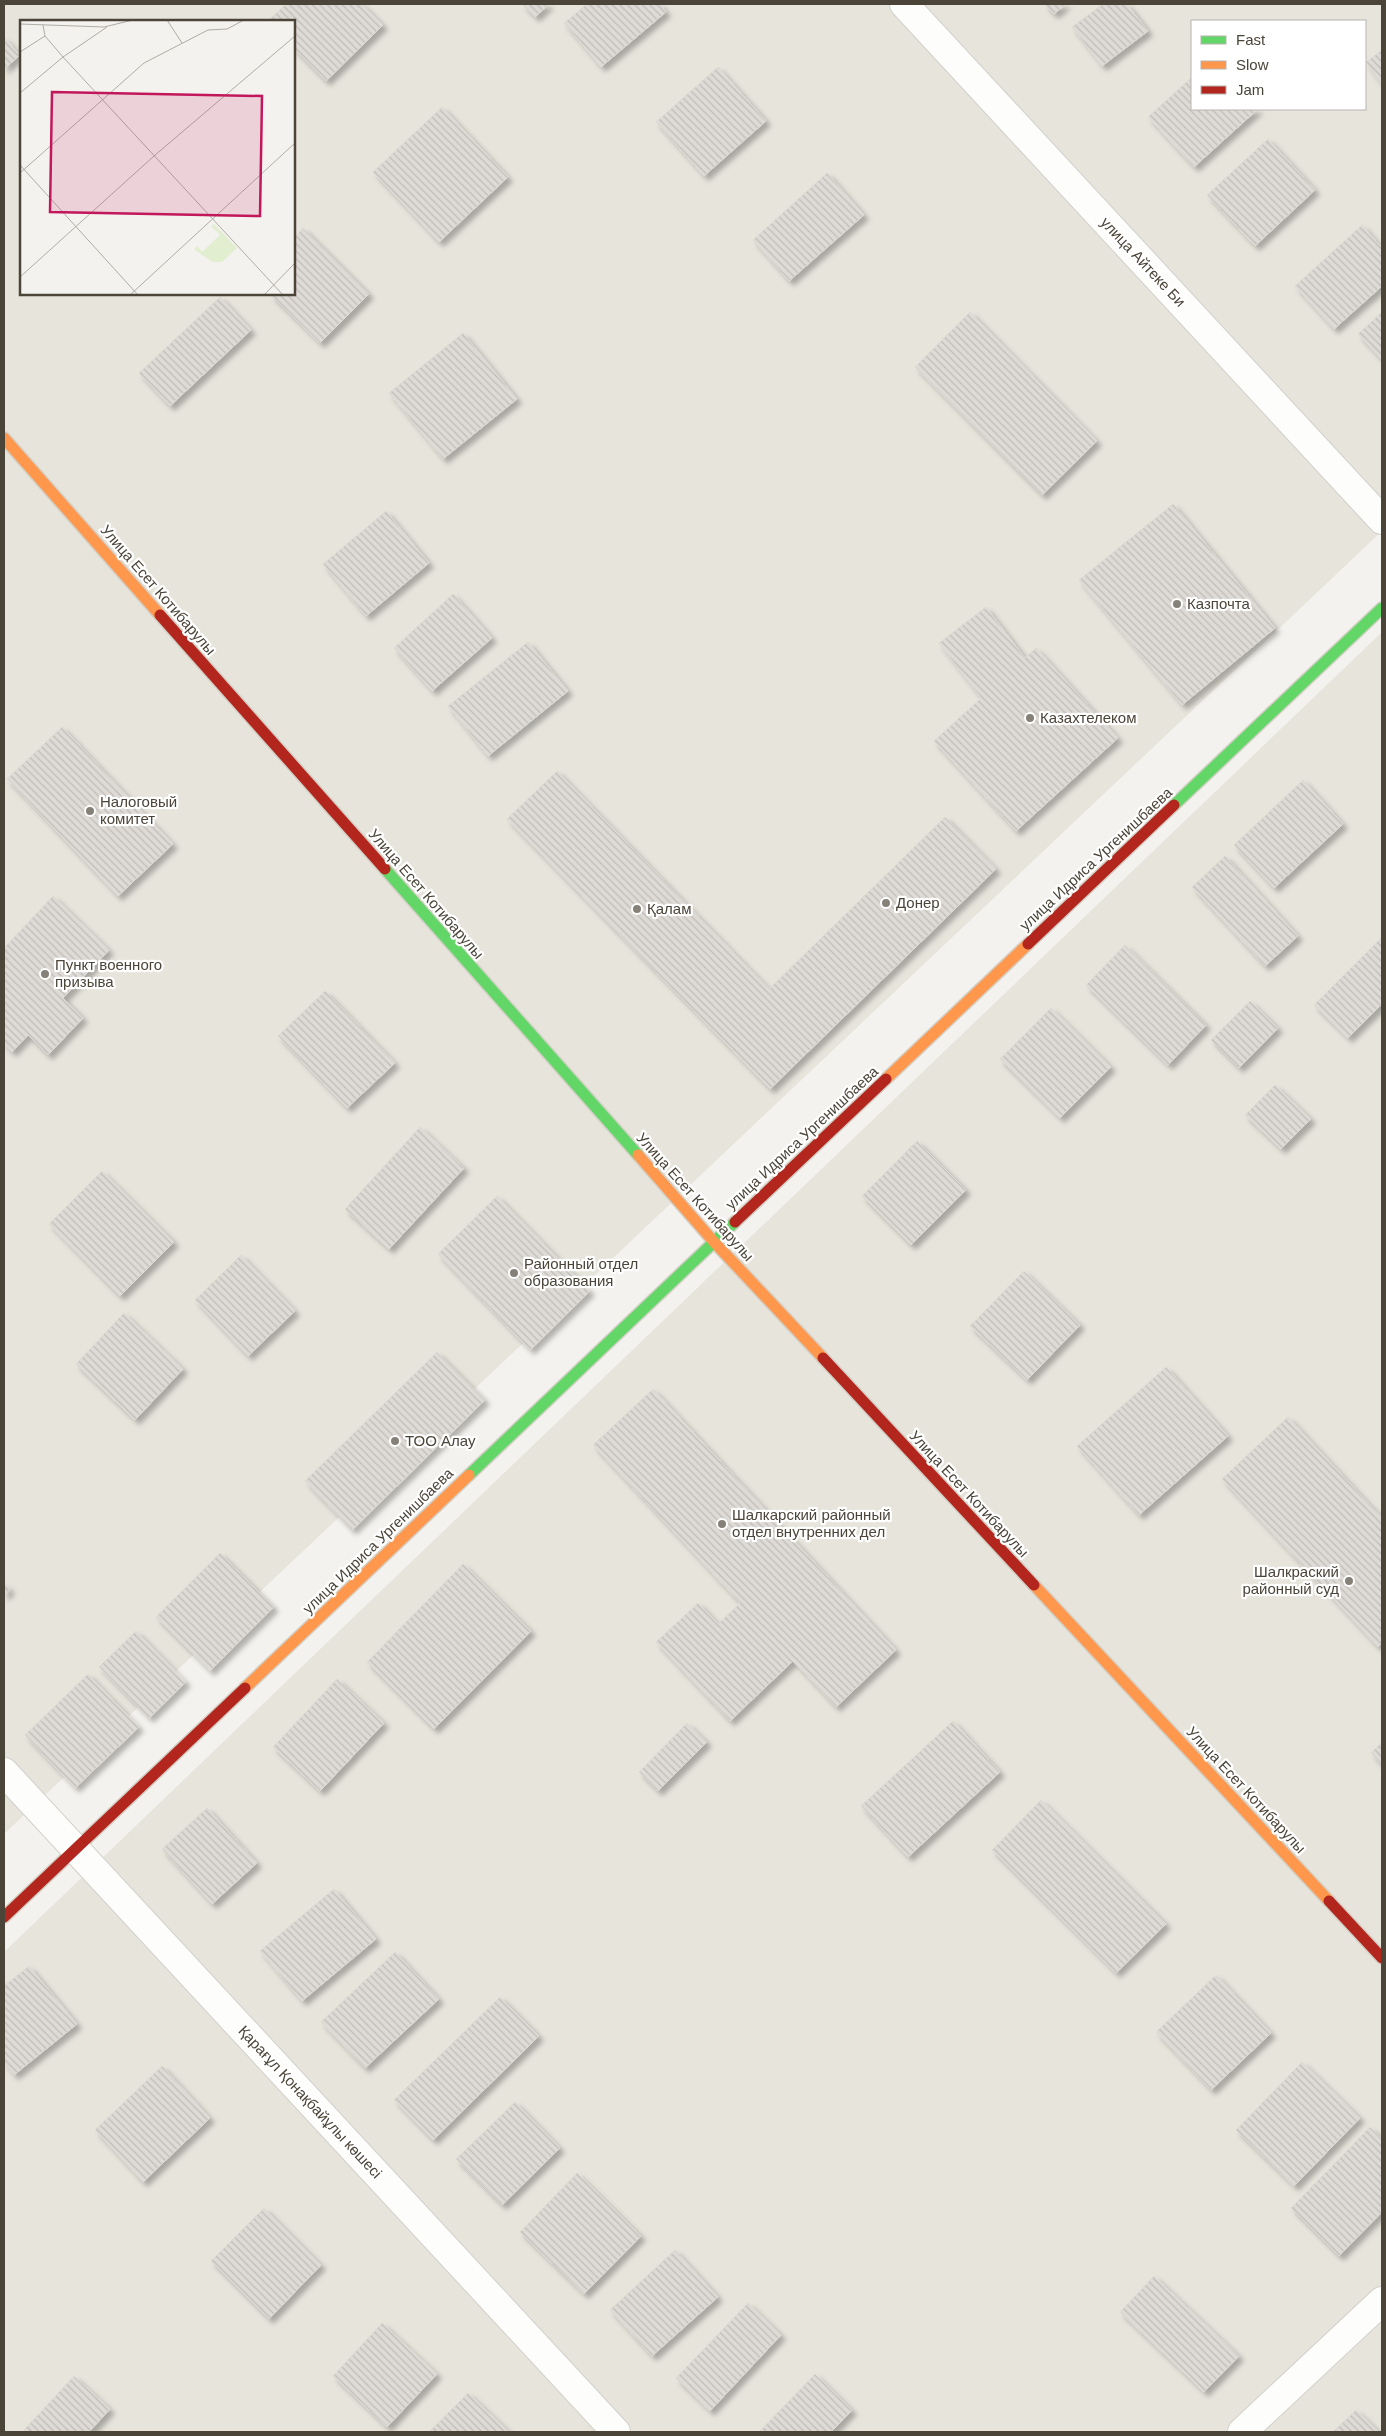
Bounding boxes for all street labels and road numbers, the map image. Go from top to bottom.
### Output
street label: улица Айтеке Би [1097,213,1189,310]
street label: Улица Есет Котибарулы [97,521,219,658]
street label: улица Идриса Ургенишбаева [1016,783,1176,934]
street label: Улица Есет Котибарулы [365,825,487,962]
street label: улица Идриса Ургенишбаева [722,1062,882,1213]
street label: Улица Есет Котибарулы [633,1129,757,1264]
street label: Улица Есет Котибарулы [906,1427,1032,1560]
street label: улица Идриса Ургенишбаева [299,1464,457,1617]
street label: Улица Есет Котибарулы [1183,1723,1309,1856]
street label: Қарағұл Қонақбайұлы көшесі [235,2022,386,2181]

